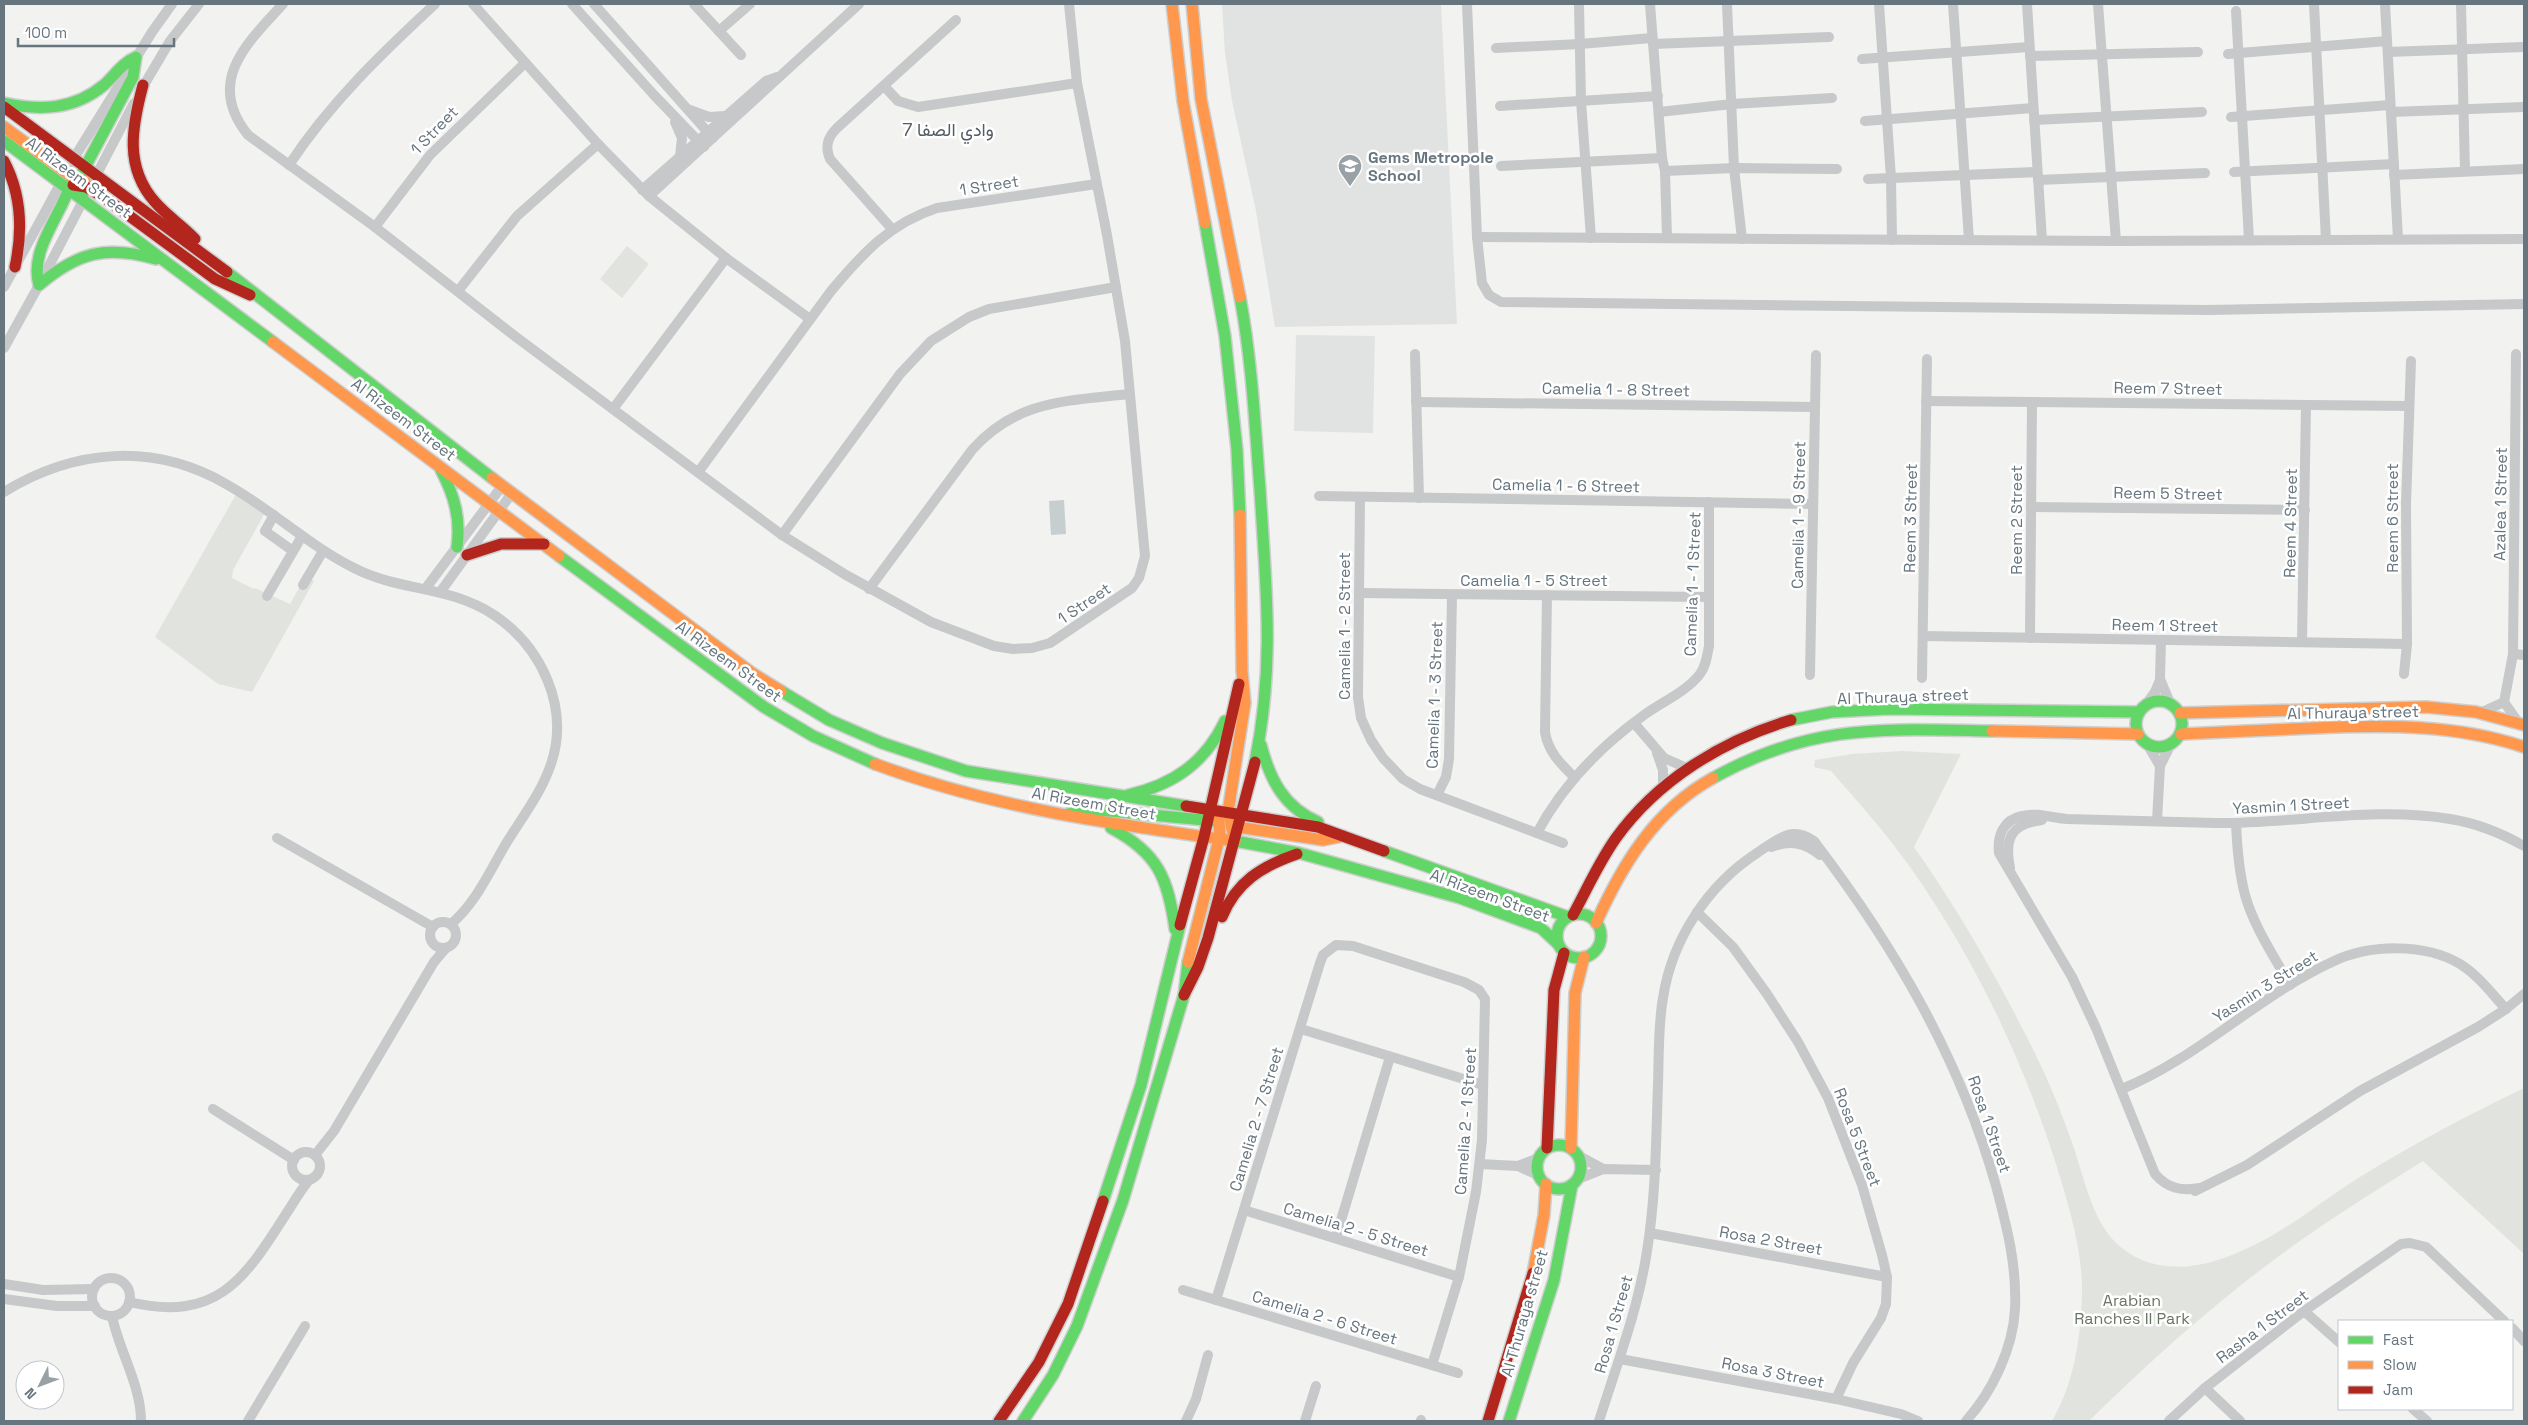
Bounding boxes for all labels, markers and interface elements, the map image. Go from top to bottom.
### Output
scale bar [18,15,174,47]
text: 100 m [25,23,67,42]
street label: 1 Street [406,102,463,159]
district label: وادي الصفا 7 [902,118,994,145]
street label: Al Rizeem Street [22,132,136,223]
place label: Gems Metropole School [1368,147,1494,186]
school or university icon: Gems Metropole School [1337,153,1363,187]
street label: 1 Street [958,170,1020,201]
street label: Al Rizeem Street [347,373,460,466]
street label: Reem 7 Street [2113,377,2223,400]
street label: Camelia 1 - 8 Street [1542,378,1690,401]
street label: Camelia 1 - 9 Street [1787,441,1810,589]
street label: Azalea 1 Street [2489,447,2512,561]
street label: Reem 3 Street [1899,463,1922,573]
street label: Reem 6 Street [2382,463,2403,573]
street label: Reem 2 Street [2006,465,2027,575]
street label: Reem 4 Street [2279,468,2302,578]
street label: Camelia 1 - 6 Street [1492,474,1640,497]
street label: Reem 5 Street [2113,482,2223,505]
street label: Camelia 1 - 1 Street [1679,511,1706,657]
street label: Camelia 1 - 2 Street [1334,552,1355,700]
street label: Camelia 1 - 5 Street [1460,570,1608,591]
street label: 1 Street [1054,578,1115,629]
street label: Reem 1 Street [2112,614,2218,637]
street label: Al Rizeem Street [672,616,786,707]
street label: Camelia 1 - 3 Street [1421,621,1448,769]
street label: Al Thuraya street [1837,684,1969,709]
street label: Al Thuraya street [2287,701,2419,724]
street label: Al Rizeem Street [1030,782,1158,825]
street label: Yasmin 1 Street [2232,792,2350,819]
street label: Al Rizeem Street [1427,864,1553,927]
street label: Yasmin 3 Street [2209,946,2322,1027]
street label: Camelia 2 - 7 Street [1224,1044,1288,1194]
street label: Camelia 2 - 1 Street [1450,1047,1481,1195]
street label: Rosa 1 Street [1963,1073,2016,1175]
street label: Rosa 5 Street [1829,1085,1886,1190]
street label: Camelia 2 - 5 Street [1281,1197,1431,1262]
street label: Rosa 2 Street [1718,1221,1824,1260]
street label: Al Thuraya street [1496,1247,1553,1379]
street label: Rosa 1 Street [1589,1273,1638,1376]
street label: Camelia 2 - 6 Street [1250,1285,1400,1350]
street label: Rasha 1 Street [2212,1285,2313,1368]
park label: Arabian Ranches II Park [2074,1290,2190,1329]
legend [2338,1320,2513,1410]
text: Fast [2383,1330,2414,1349]
street label: Rosa 3 Street [1720,1352,1826,1393]
text: Slow [2383,1355,2417,1374]
north arrow [15,1360,65,1410]
text: Jam [2383,1380,2413,1399]
text: N [21,1384,40,1403]

